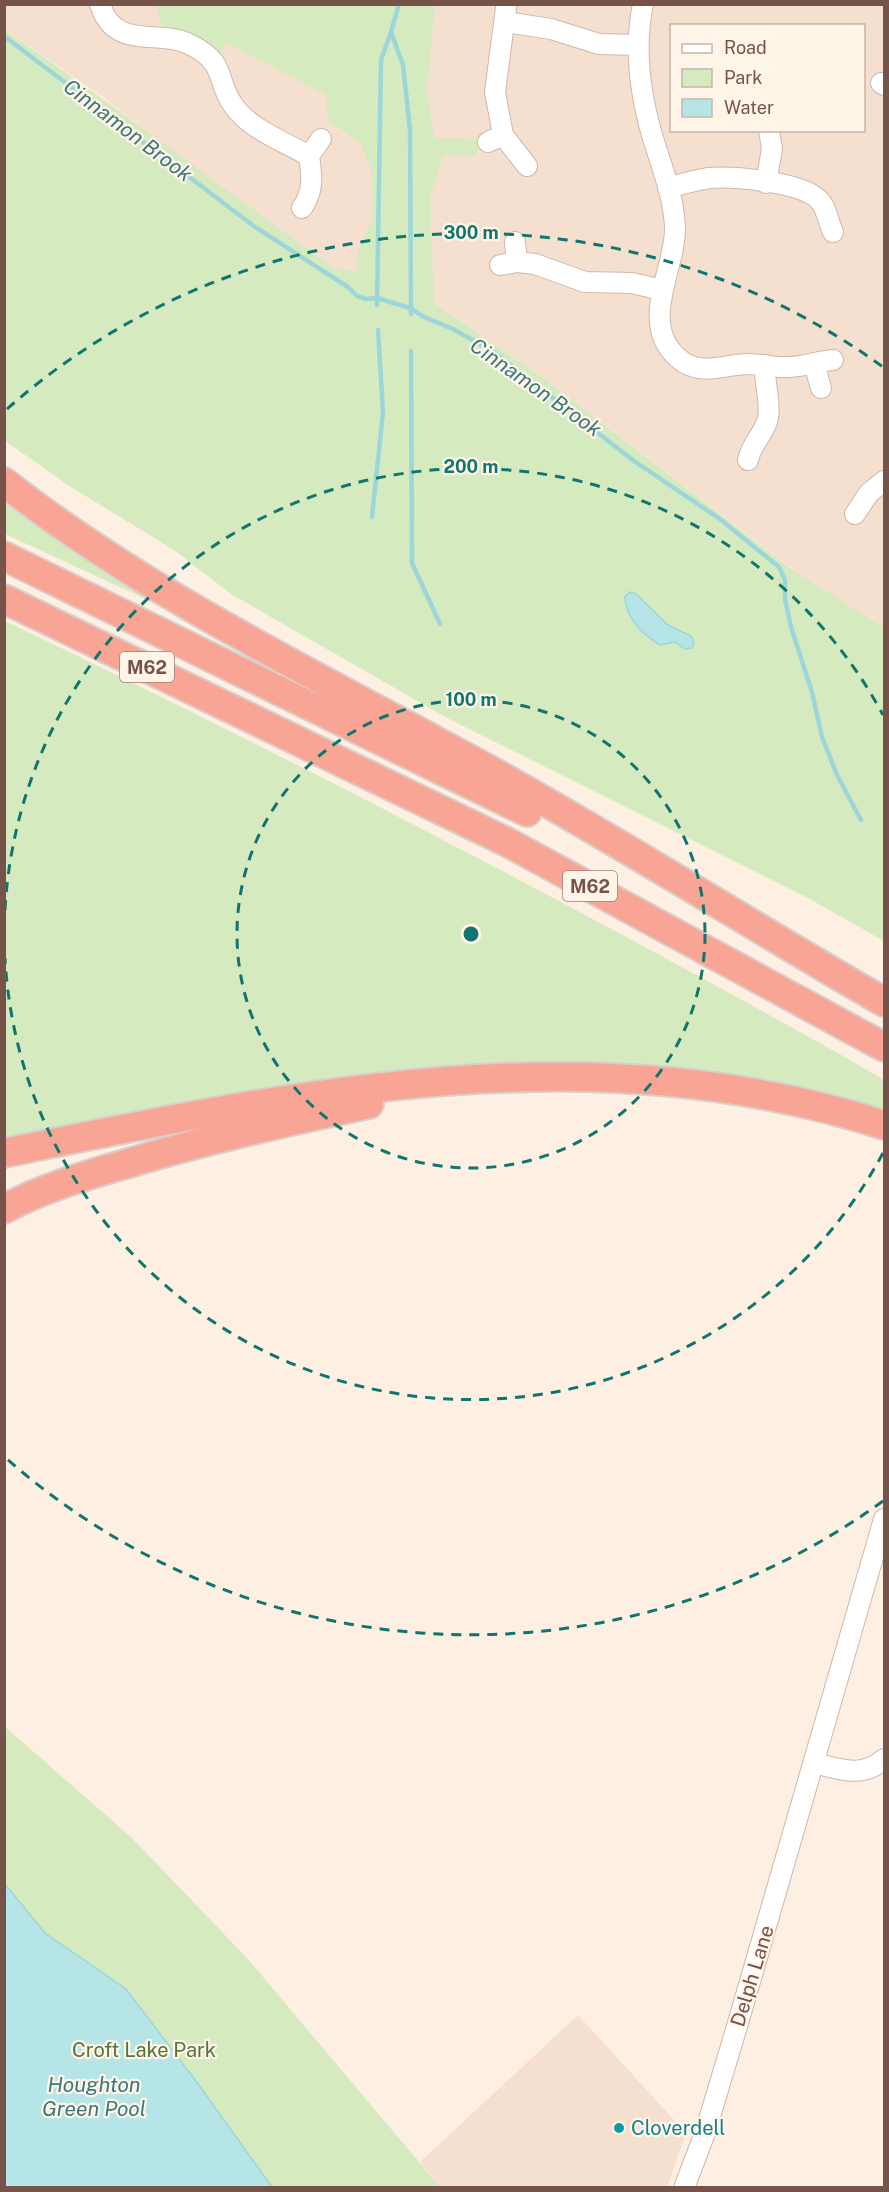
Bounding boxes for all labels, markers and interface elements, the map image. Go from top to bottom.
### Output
legend [670,24,865,132]
text: Road [724,37,767,58]
text: Park [724,67,762,88]
water label: Cinnamon Brook [59,73,198,187]
text: Water [724,97,774,118]
text: 300 m [443,222,499,243]
water label: Cinnamon Brook [465,332,607,442]
text: 200 m [444,456,498,477]
road number: M62 [120,652,174,682]
text: 100 m [445,689,497,710]
road number: M62 [563,871,617,901]
centre of rings [461,924,481,944]
street label: Delph Lane [725,1922,779,2030]
park label: Croft Lake Park [72,2038,216,2062]
water label: Houghton Green Pool [42,2072,146,2121]
place label: Cloverdell [631,2116,725,2140]
marker: Cloverdell [612,2121,626,2135]

